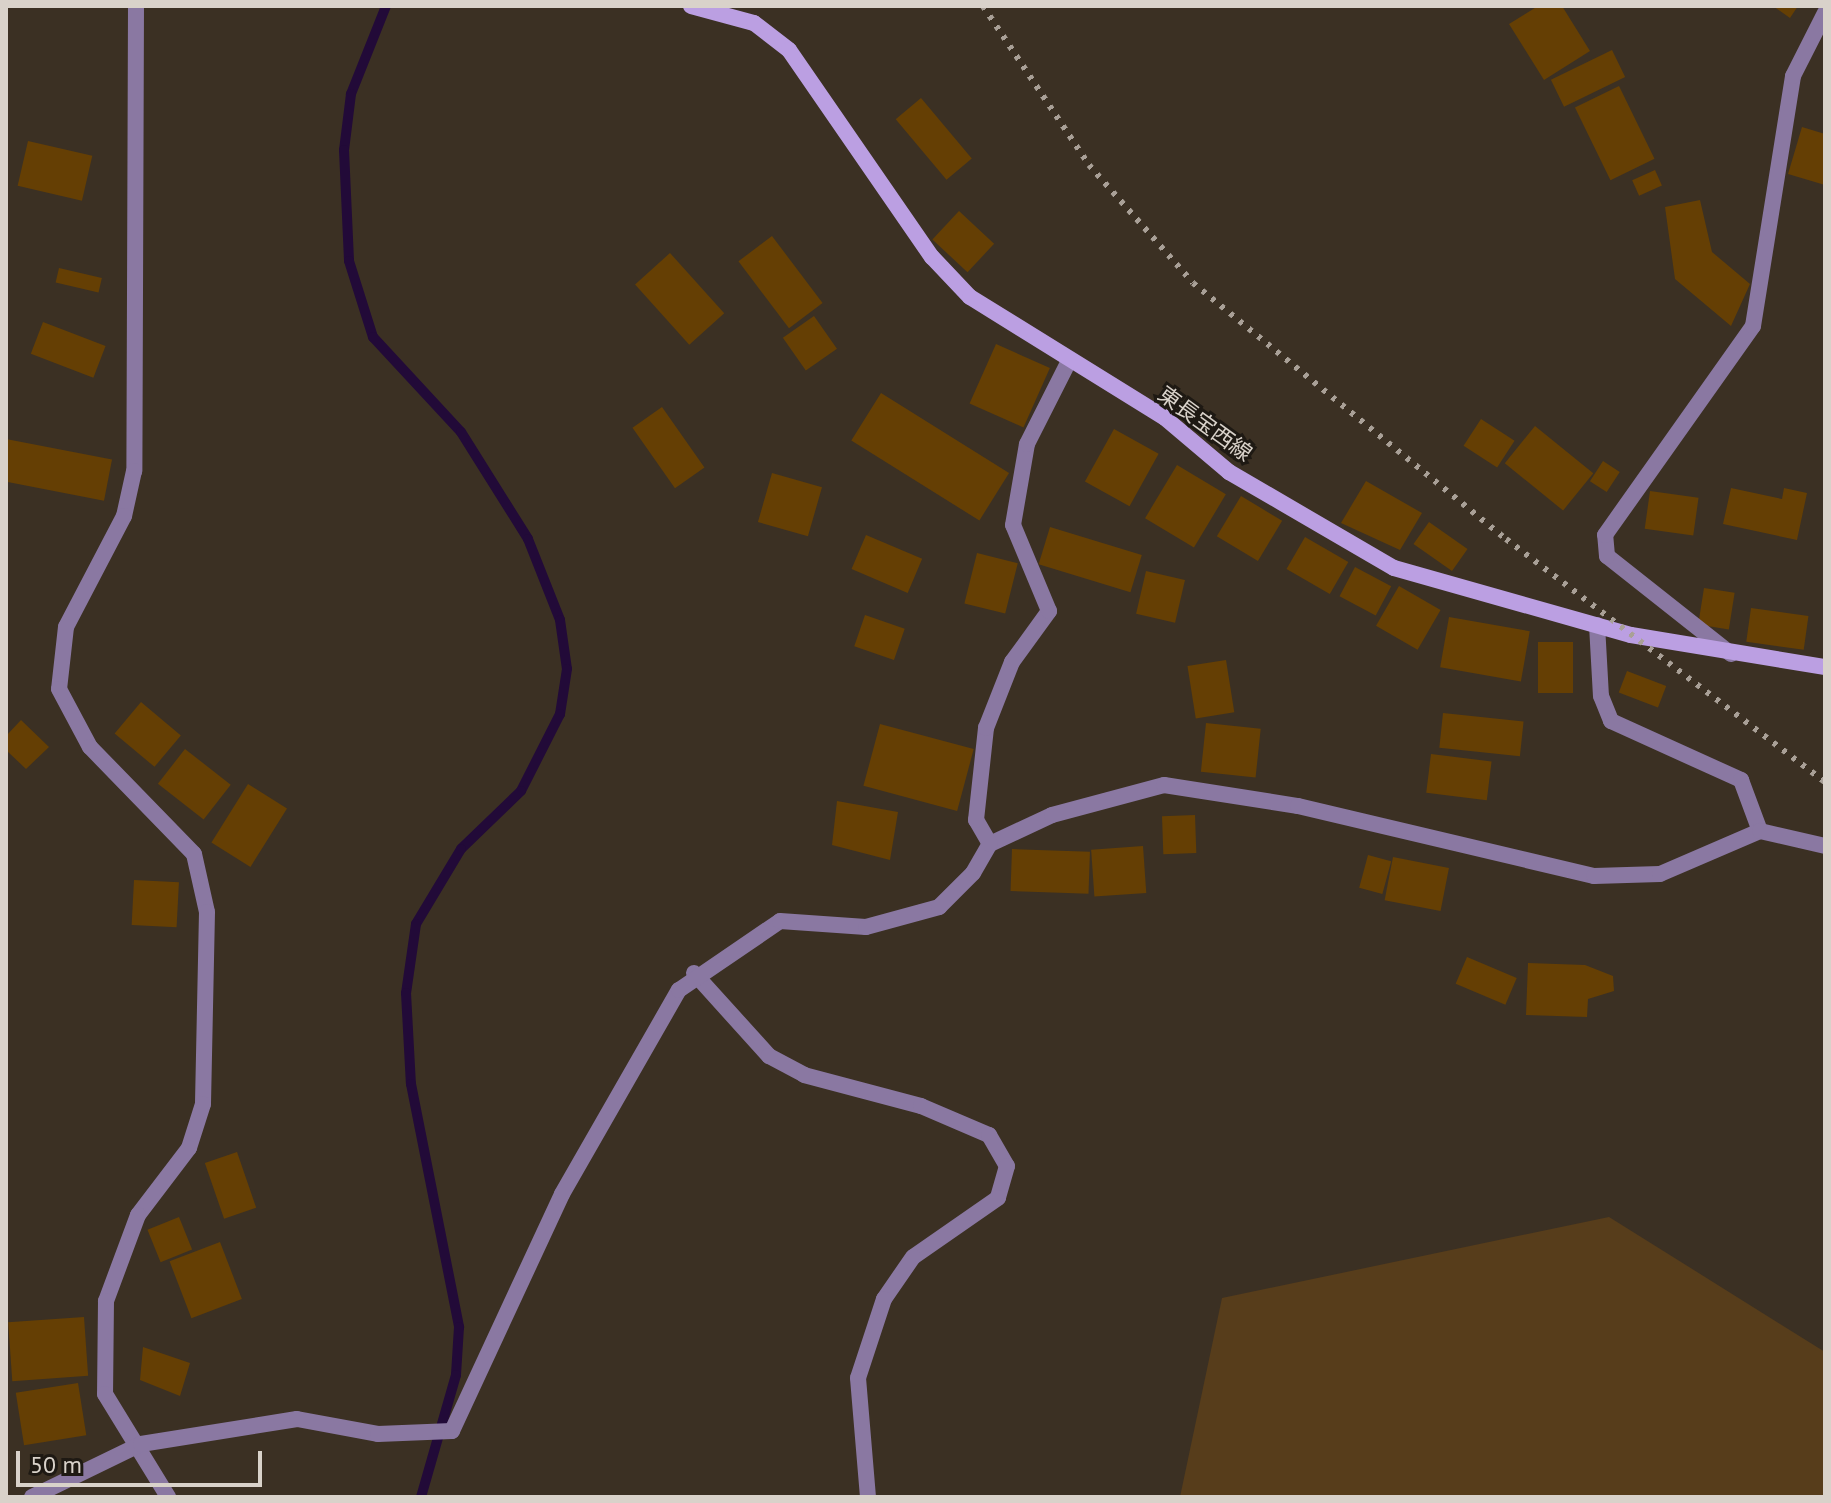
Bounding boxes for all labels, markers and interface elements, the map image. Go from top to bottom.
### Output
street label: 東長宝西線 [1153,381,1257,467]
scale bar [20,1435,266,1485]
text: 50 m [30,1449,82,1480]

